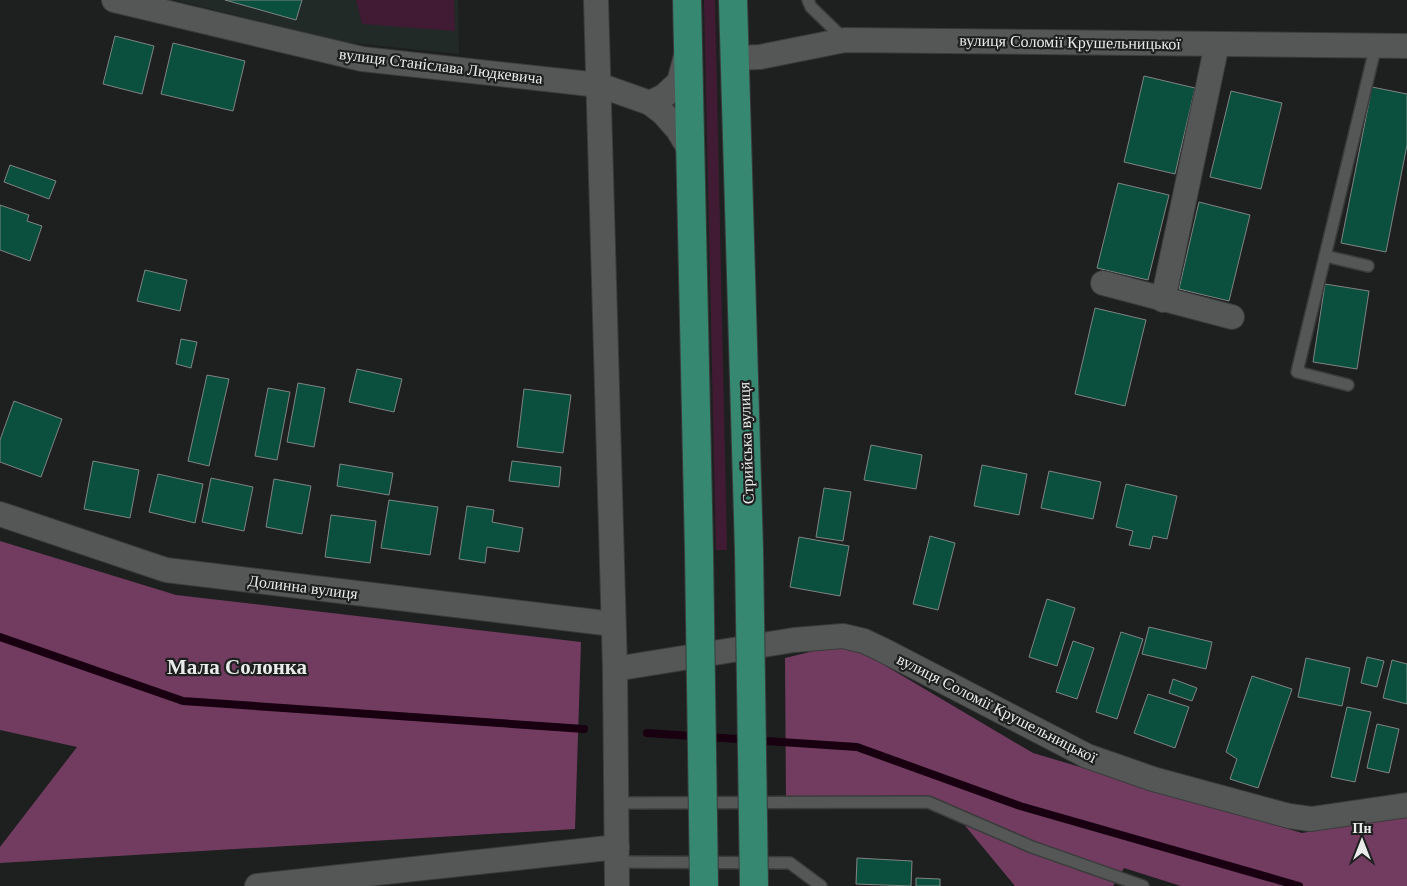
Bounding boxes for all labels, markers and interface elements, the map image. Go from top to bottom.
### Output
street label: вулиця Соломії Крушельницької [959,32,1181,53]
street label: вулиця Станіслава Людкевича [338,45,544,88]
street label: Стрийська вулиця [735,381,758,505]
street label: Долинна вулиця [247,572,359,603]
street label: вулиця Соломії Крушельницької [894,650,1100,767]
district label: Мала Солонка [167,655,308,679]
north arrow [1337,816,1387,866]
text: Пн [1353,821,1371,836]

